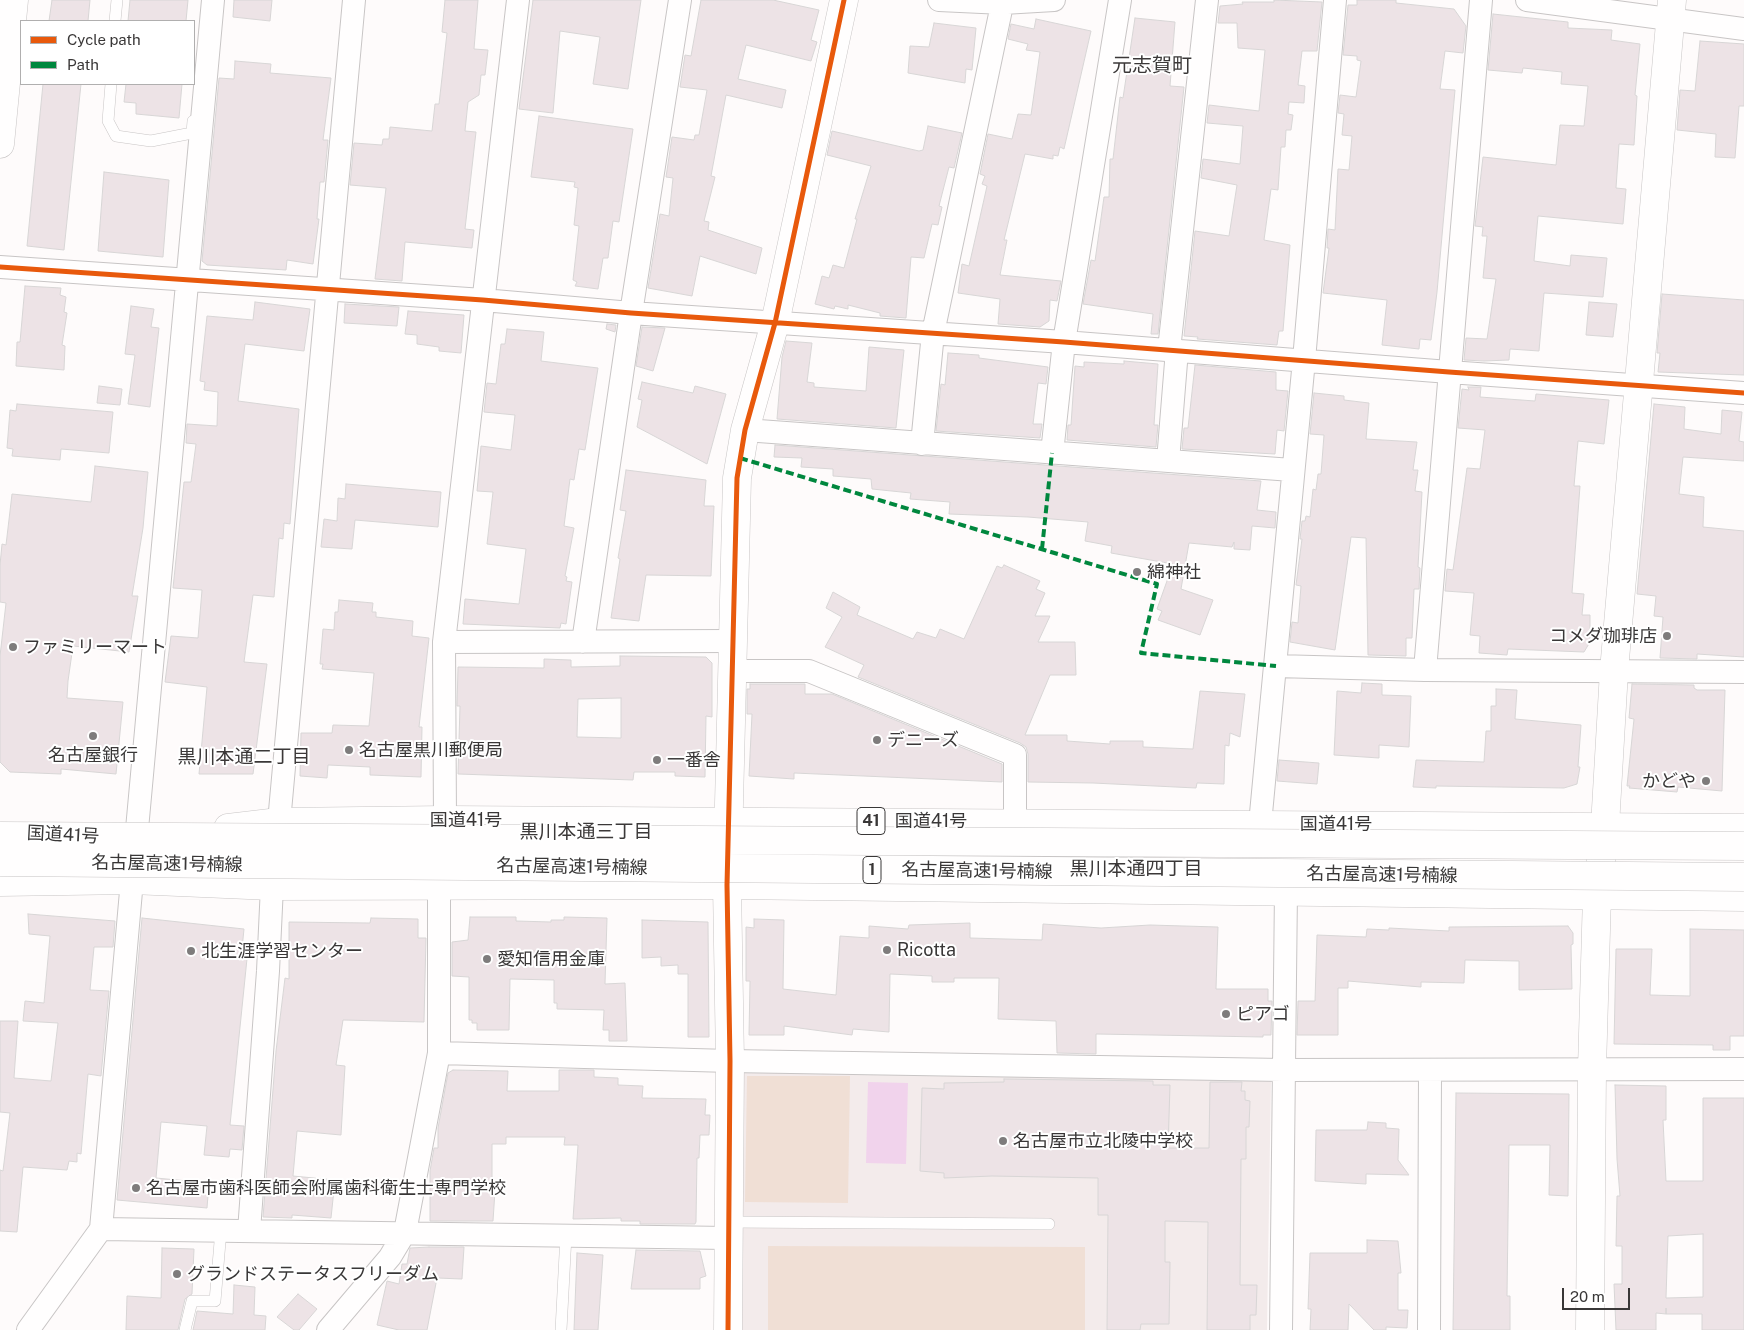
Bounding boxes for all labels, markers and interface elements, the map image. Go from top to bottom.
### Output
legend [20,20,195,85]
text: Cycle path [67,31,141,48]
district label: 元志賀町 [1112,54,1192,78]
text: Path [67,56,99,73]
place label: 綿神社 [1147,561,1201,583]
marker: 綿神社 [1131,566,1143,578]
place label: コメダ珈琲店 [1549,625,1657,647]
marker: コメダ珈琲店 [1661,630,1673,642]
place label: ファミリーマート [23,636,167,658]
marker: ファミリーマート [7,641,19,653]
place label: デニーズ [887,729,959,751]
marker: 名古屋銀行 [87,730,99,742]
marker: デニーズ [871,734,883,746]
place label: 名古屋黒川郵便局 [359,739,503,761]
place label: 名古屋銀行 [48,744,138,766]
marker: 名古屋黒川郵便局 [343,744,355,756]
district label: 黒川本通二丁目 [178,746,310,768]
place label: 一番舎 [667,749,721,771]
marker: 一番舎 [651,754,663,766]
place label: かどや [1642,770,1696,792]
marker: かどや [1700,775,1712,787]
road number: 41 [857,808,885,834]
street label: 国道41号 [430,809,502,831]
street label: 国道41号 [895,810,967,832]
street label: 国道41号 [1300,813,1372,835]
district label: 黒川本通三丁目 [520,821,652,843]
street label: 国道41号 [26,822,100,848]
street label: 名古屋高速1号楠線 [91,852,243,876]
street label: 名古屋高速1号楠線 [496,855,648,879]
road number: 1 [863,856,881,884]
district label: 黒川本通四丁目 [1070,858,1202,880]
street label: 名古屋高速1号楠線 [901,859,1053,883]
street label: 名古屋高速1号楠線 [1306,863,1458,887]
place label: Ricotta [897,939,956,961]
place label: 北生涯学習センター [201,940,363,962]
marker: Ricotta [881,944,893,956]
marker: 北生涯学習センター [185,945,197,957]
place label: 愛知信用金庫 [497,948,605,970]
marker: 愛知信用金庫 [481,953,493,965]
place label: ピアゴ [1236,1003,1290,1025]
marker: ピアゴ [1220,1008,1232,1020]
place label: 名古屋市立北陵中学校 [1013,1130,1193,1152]
marker: 名古屋市立北陵中学校 [997,1135,1009,1147]
place label: 名古屋市歯科医師会附属歯科衛生士専門学校 [146,1177,506,1199]
marker: 名古屋市歯科医師会附属歯科衛生士専門学校 [130,1182,142,1194]
place label: グランドステータスフリーダム [187,1263,439,1285]
marker: グランドステータスフリーダム [171,1268,183,1280]
scale bar [1564,1278,1632,1310]
text: 20 m [1570,1288,1605,1305]

